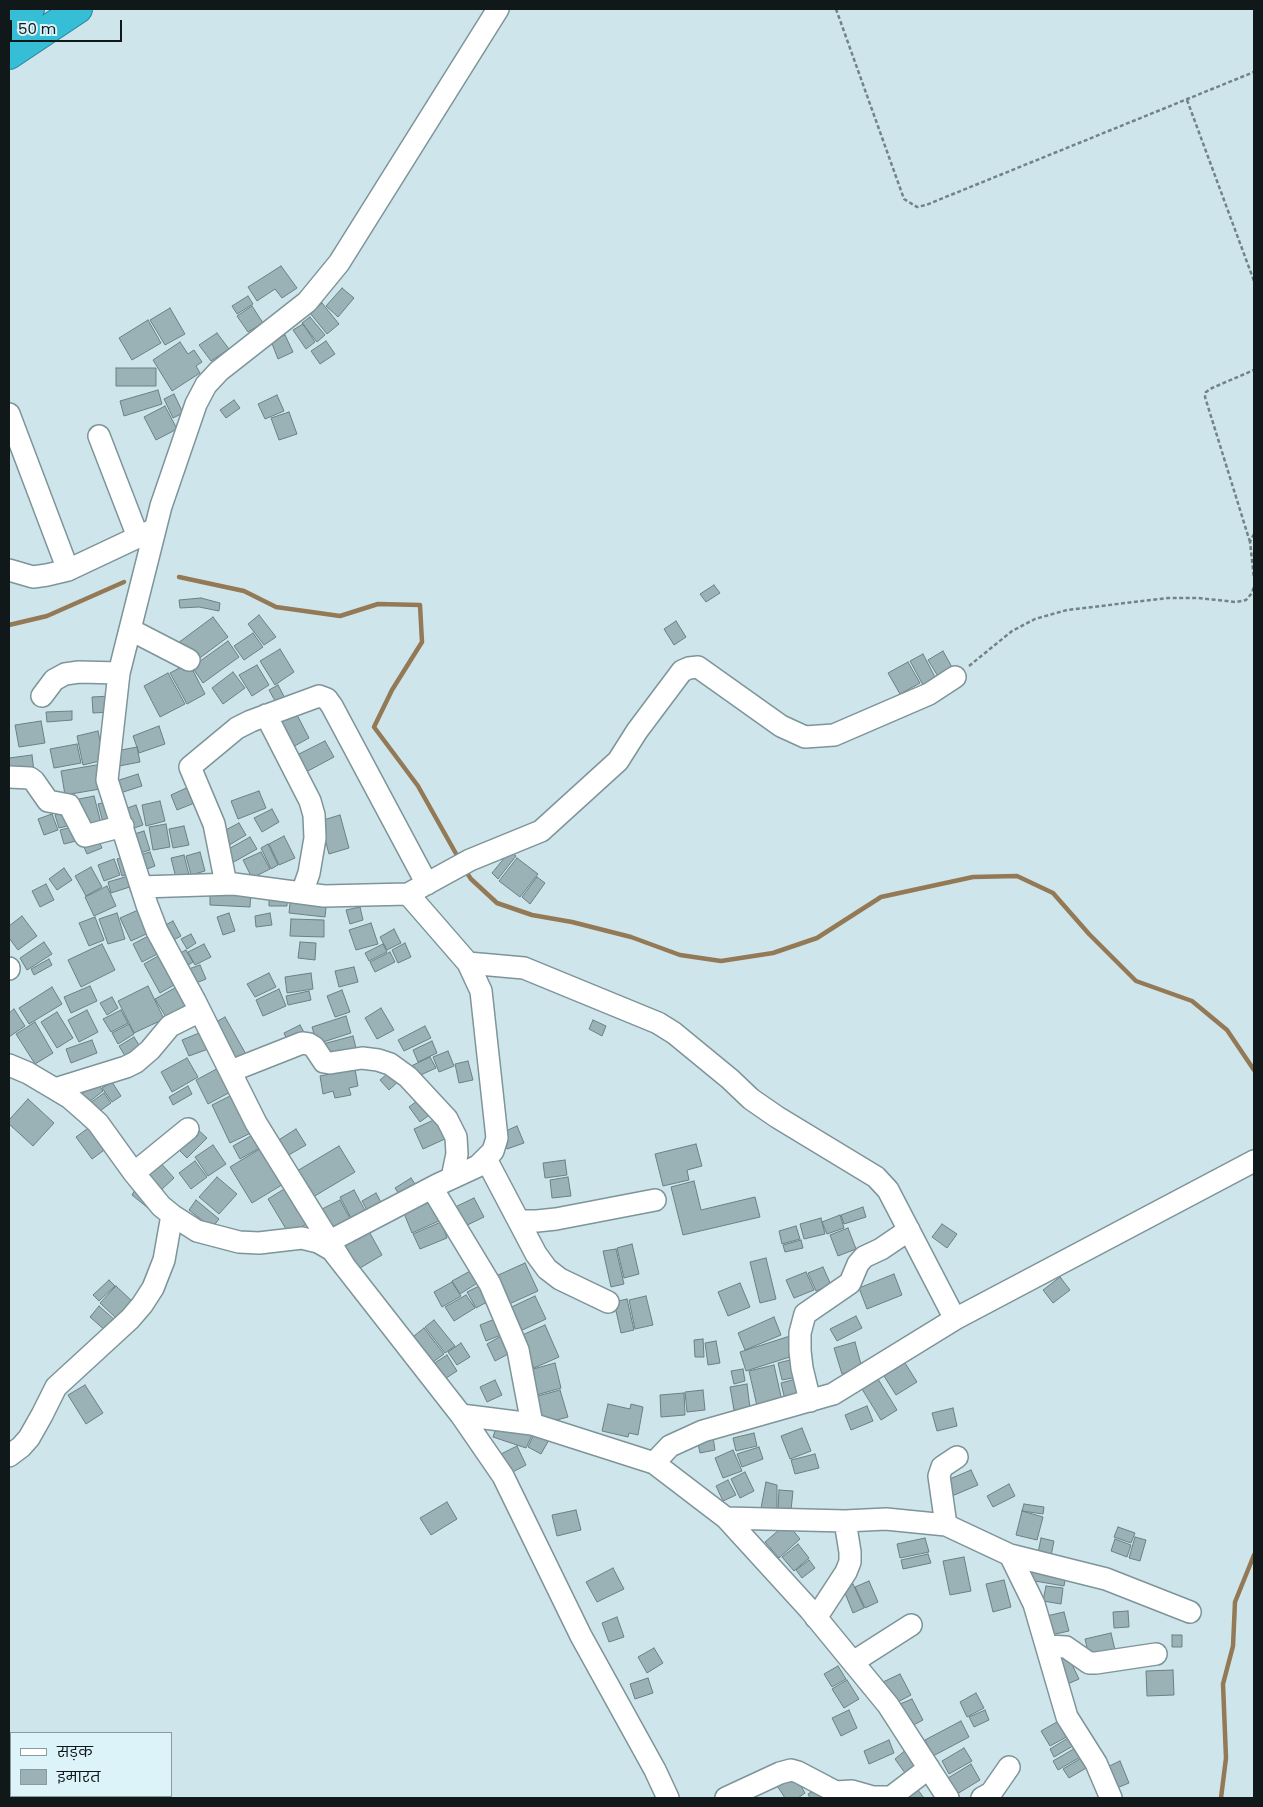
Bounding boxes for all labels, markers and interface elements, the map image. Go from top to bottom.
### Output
scale bar [12,10,125,42]
text: 50 m [18,18,56,39]
legend [10,1732,172,1797]
text: सड़क [57,1741,93,1762]
text: इमारत [57,1766,100,1787]

